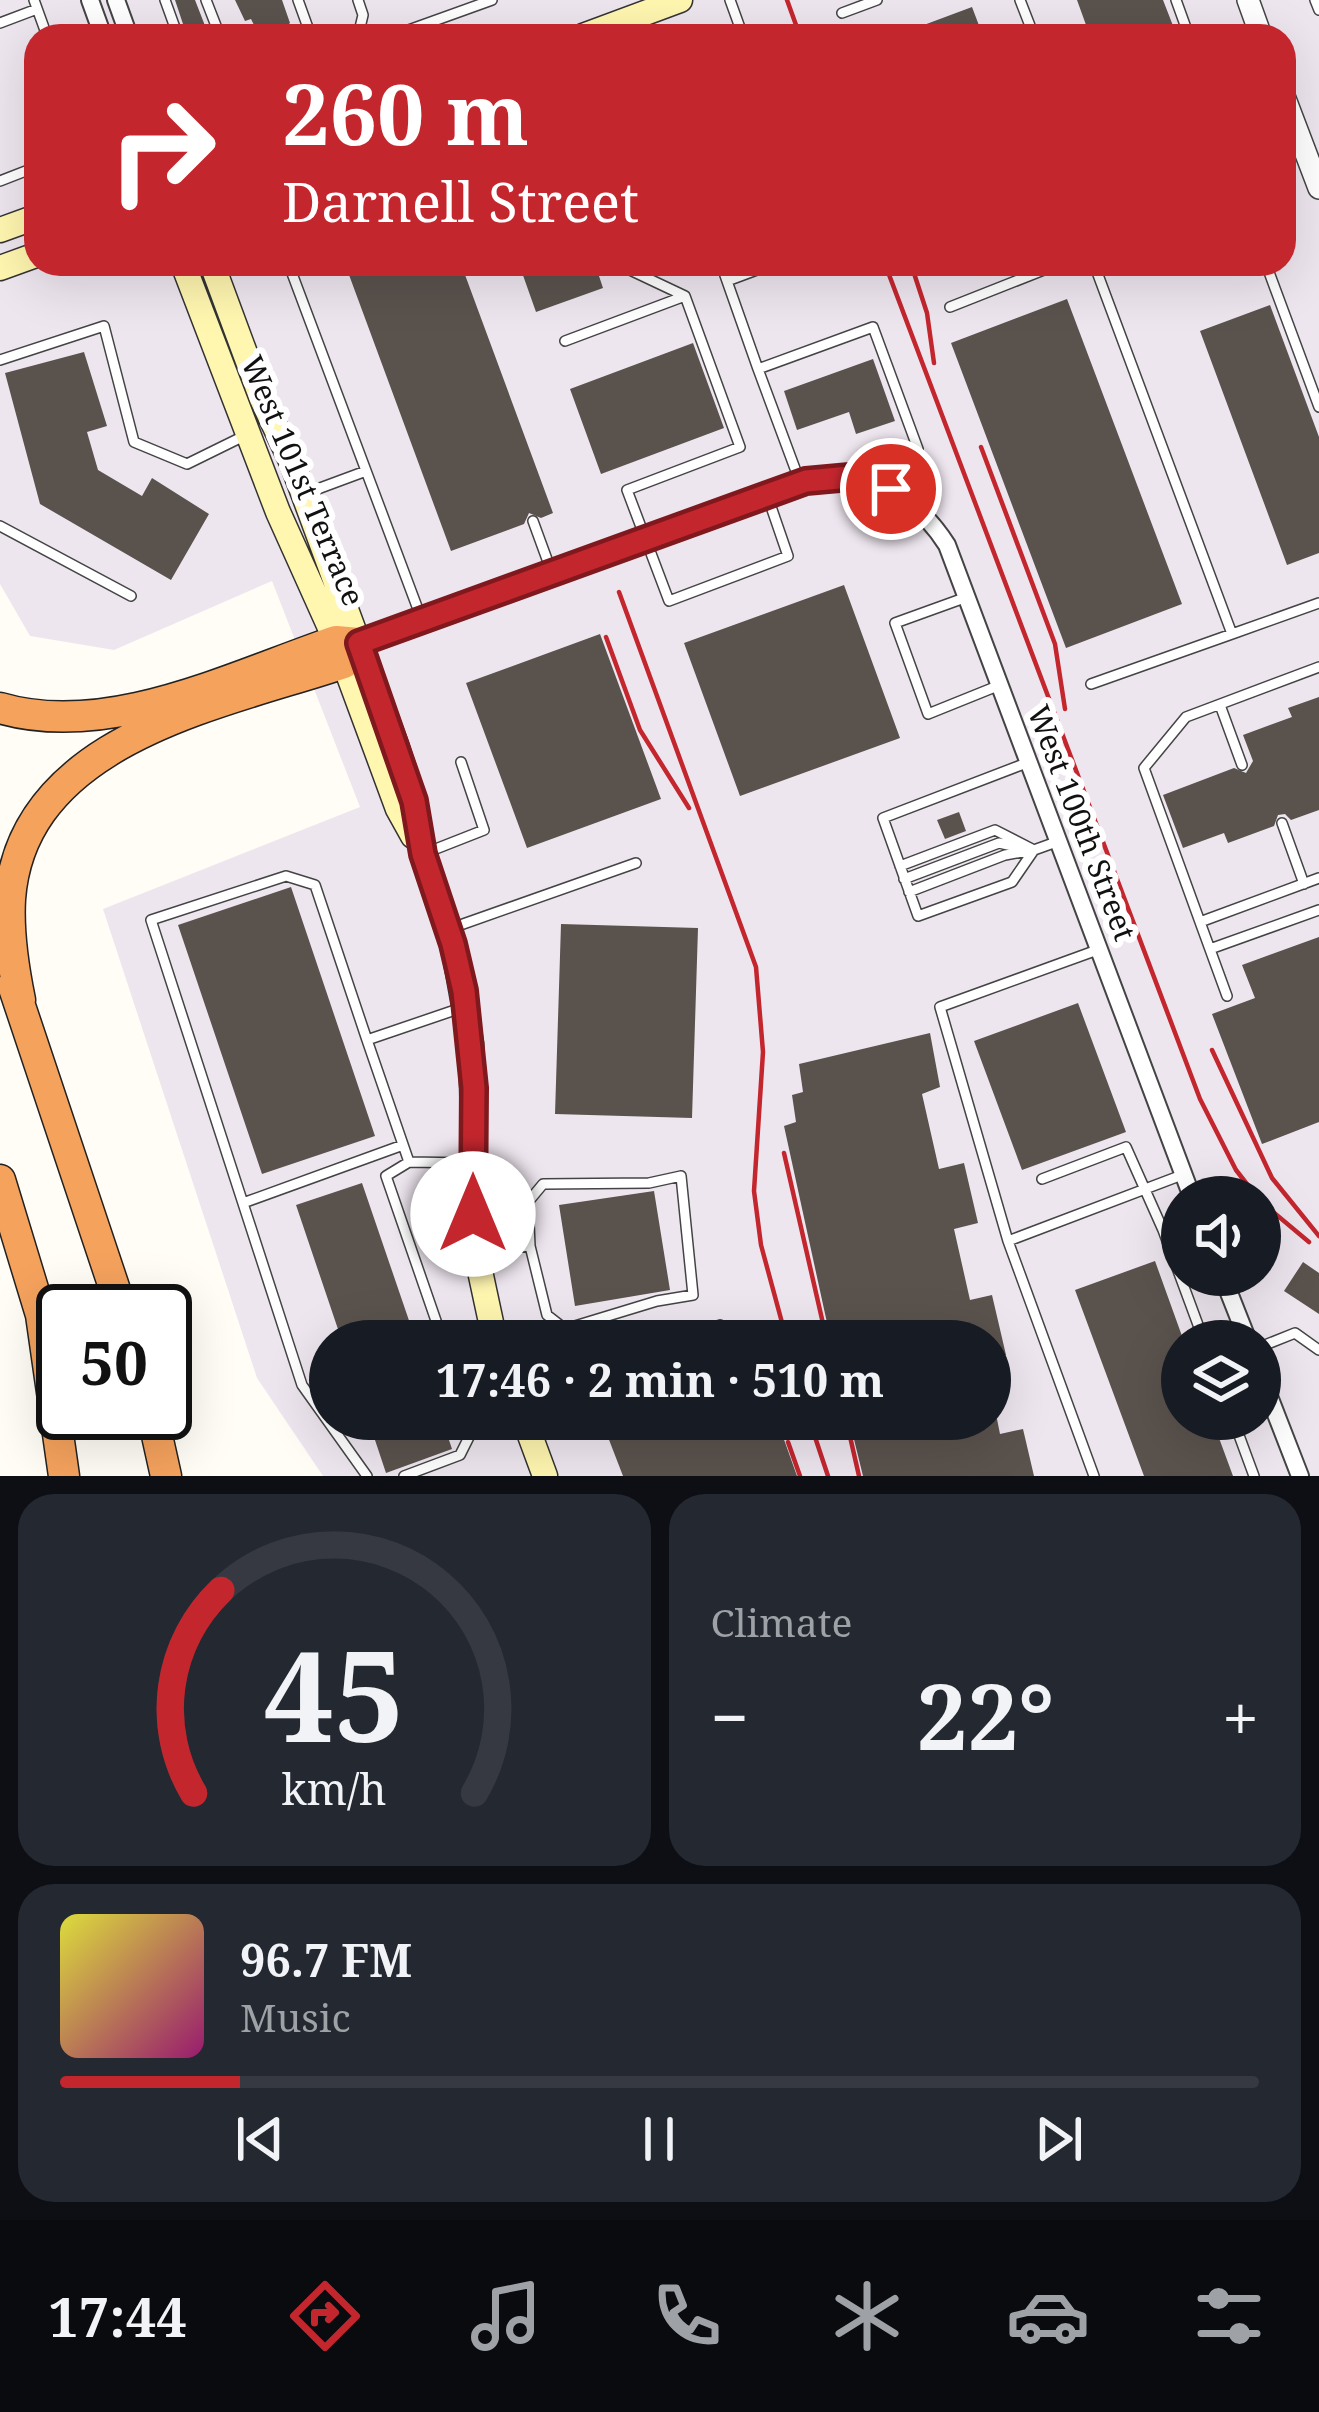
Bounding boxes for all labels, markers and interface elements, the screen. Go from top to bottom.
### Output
text: 260 m [282,55,529,170]
icon: right [84,72,240,228]
text: Darnell Street [282,164,639,238]
street label: West 101st Terrace [232,349,375,612]
pin [840,438,942,540]
icon: arrive [858,456,924,522]
street label: West 100th Street [1019,699,1146,946]
position arrow [410,1151,536,1277]
map controls [1161,1176,1281,1440]
button: sound [1161,1176,1281,1296]
speed limit sign: 50 [36,1284,192,1440]
button: layers [1161,1320,1281,1440]
text: 17:46 · 2 min · 510 m [436,1349,884,1410]
text: Climate [711,1595,852,1648]
text: 45 [264,1609,405,1779]
text: 22° [917,1654,1054,1776]
text: − [711,1671,749,1761]
text: + [1222,1671,1259,1761]
text: km/h [282,1759,387,1818]
text: 96.7 FM [240,1929,412,1990]
text: Music [240,1990,351,2043]
icon: previous [227,2106,293,2172]
icon: pause [626,2106,692,2172]
icon: next [1026,2106,1092,2172]
icon: directions [283,2274,367,2358]
icon: music [464,2274,548,2358]
icon: phone [645,2274,729,2358]
icon: climate [825,2274,909,2358]
icon: car [1006,2274,1090,2358]
icon: filters [1187,2274,1271,2358]
text: 17:44 [48,2279,187,2353]

